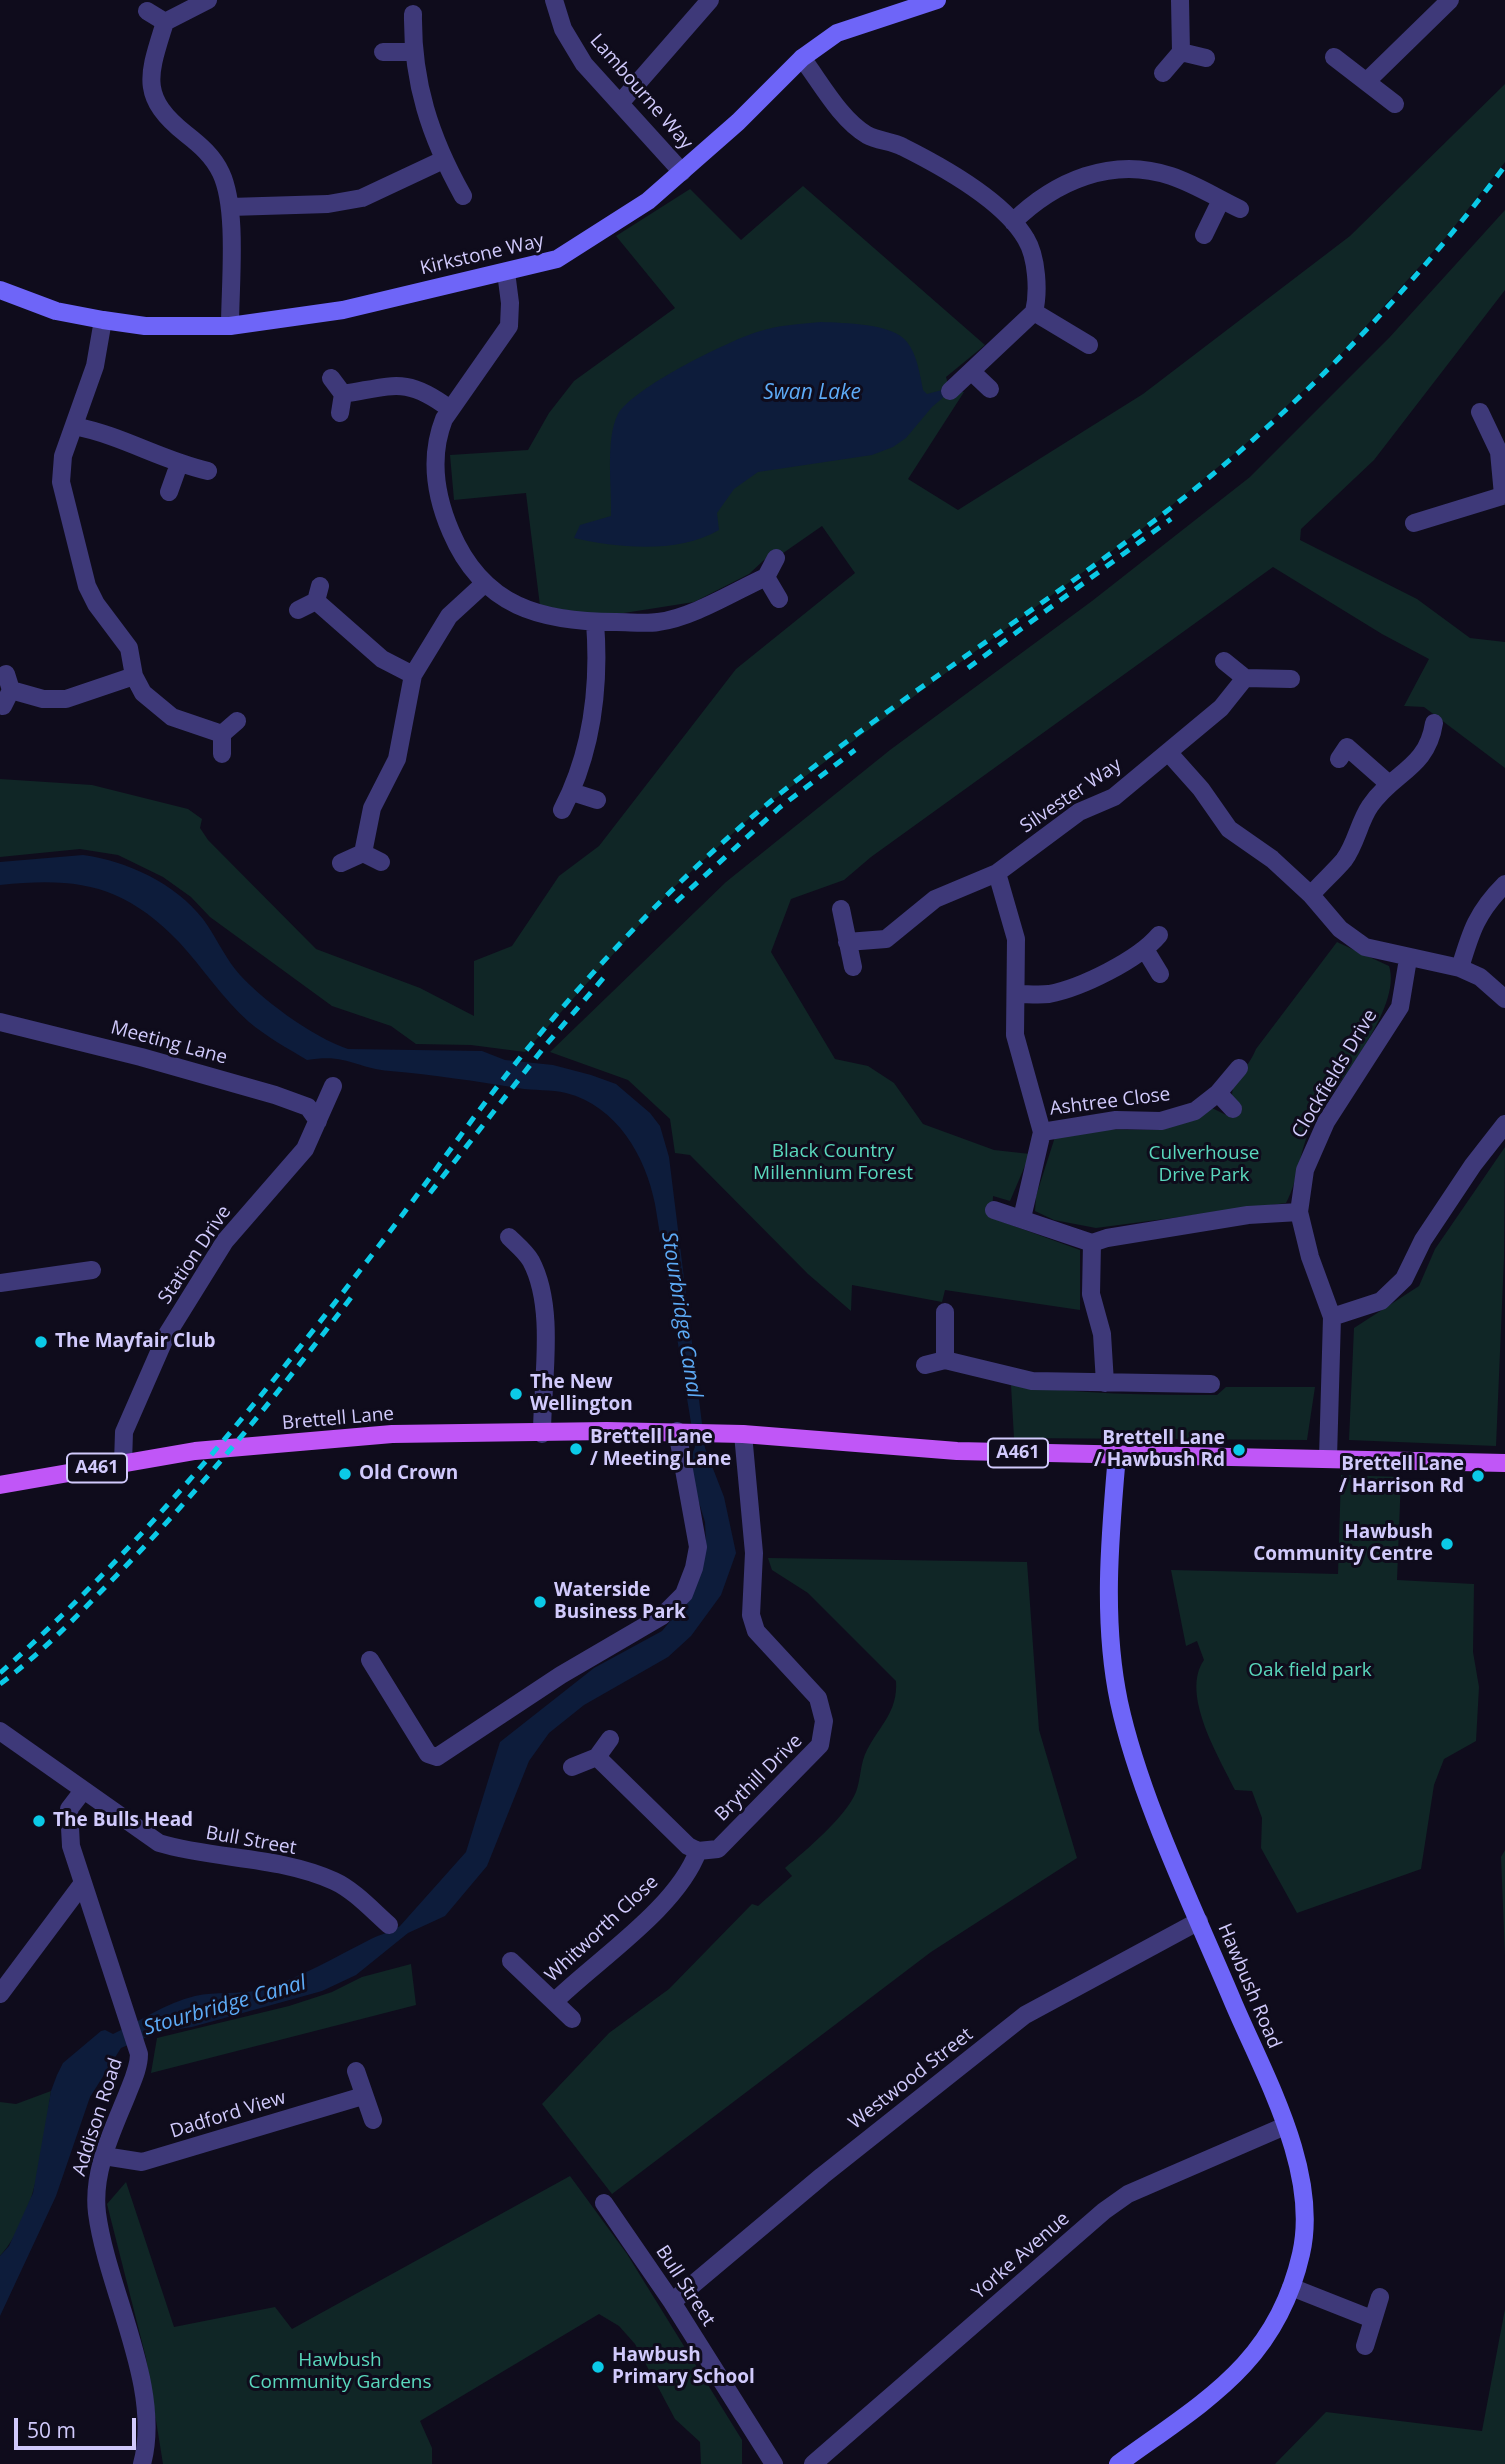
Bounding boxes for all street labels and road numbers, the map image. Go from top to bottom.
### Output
street label: Lambourne Way [585,30,697,154]
street label: Kirkstone Way [418,230,546,280]
street label: Silvester Way [1016,754,1126,838]
street label: Clockfields Drive [1288,1006,1382,1142]
street label: Meeting Lane [108,1016,230,1070]
street label: Ashtree Close [1048,1083,1172,1121]
street label: Station Drive [154,1201,236,1309]
street label: Brettell Lane [281,1403,395,1435]
road number: A461 [988,1438,1048,1468]
road number: A461 [67,1454,127,1483]
street label: Brythill Drive [711,1730,807,1826]
street label: Bull Street [204,1822,298,1860]
street label: Whitworth Close [541,1871,663,1987]
street label: Hawbush Road [1212,1920,1286,2052]
street label: Westwood Street [844,2023,978,2135]
street label: Addison Road [68,2055,128,2179]
street label: Dadford View [167,2087,289,2143]
street label: Yorke Avenue [968,2208,1074,2304]
street label: Bull Street [651,2241,719,2331]

